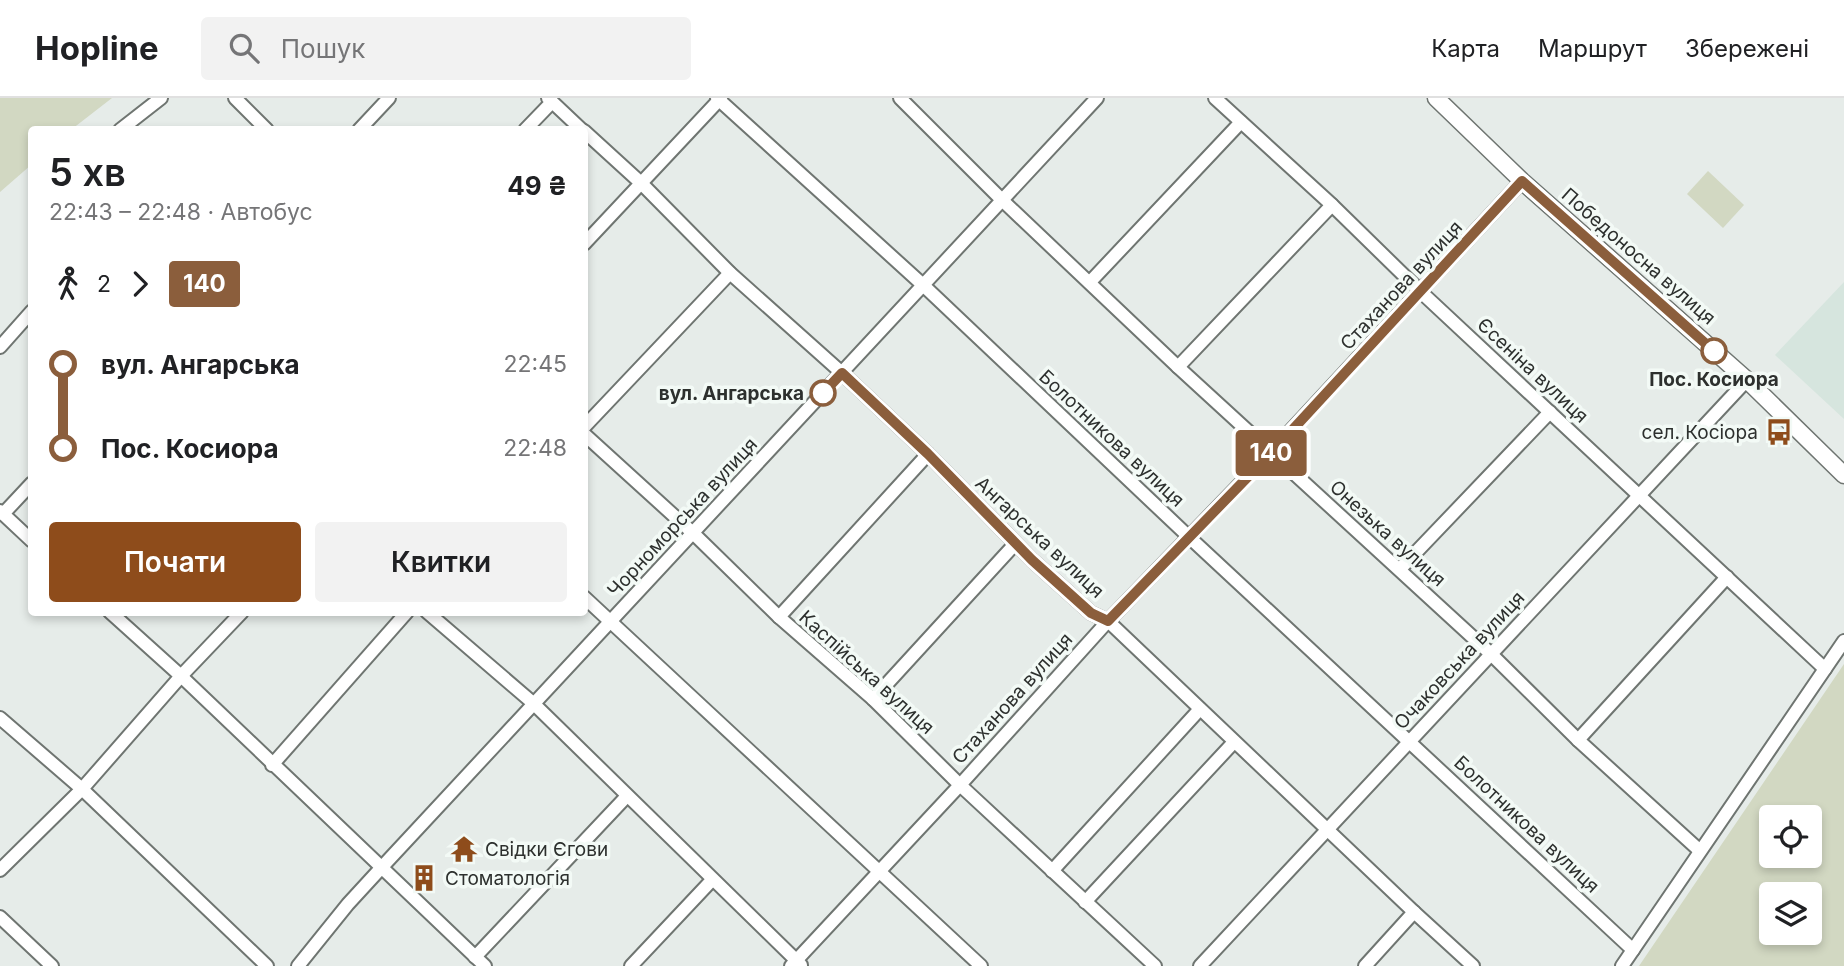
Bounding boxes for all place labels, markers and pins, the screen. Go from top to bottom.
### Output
marker: Пос. Косиора [1701,338,1727,364]
place label: Пос. Косиора [1649,368,1779,391]
marker: вул. Ангарська [810,380,836,406]
place label: вул. Ангарська [659,382,804,405]
bus stop icon: сел. Косіора [1764,417,1794,447]
place label: сел. Косіора [1642,421,1758,444]
temple icon: Свідки Єгови [449,834,479,864]
place label: Свідки Єгови [485,838,608,861]
building icon: Стоматологія [409,863,439,893]
place label: Стоматологія [445,867,570,890]

